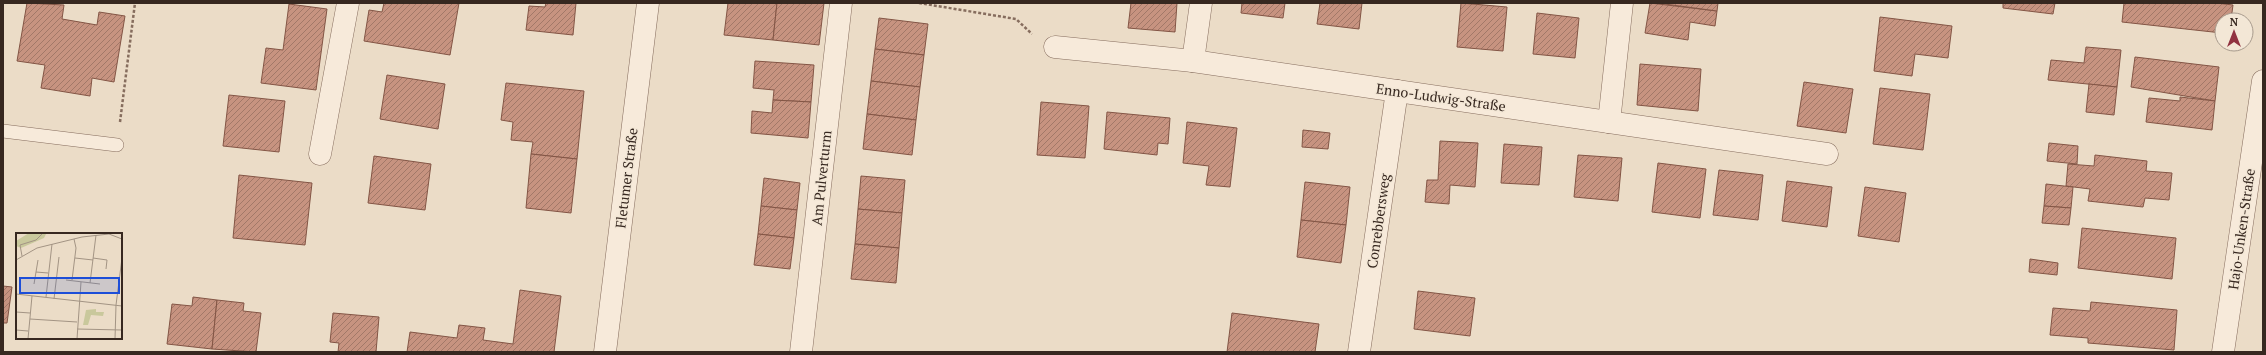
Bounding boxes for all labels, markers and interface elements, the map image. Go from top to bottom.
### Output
north arrow [2214,12,2254,52]
text: N [2230,15,2239,29]
street label: Enno-Ludwig-Straße [1375,78,1507,116]
street label: Fletumer Straße [610,127,642,229]
street label: Am Pulverturm [807,129,835,227]
street label: Hajo-Unken-Straße [2223,167,2259,291]
street label: Conrebbersweg [1362,172,1394,270]
inset map [16,233,122,339]

